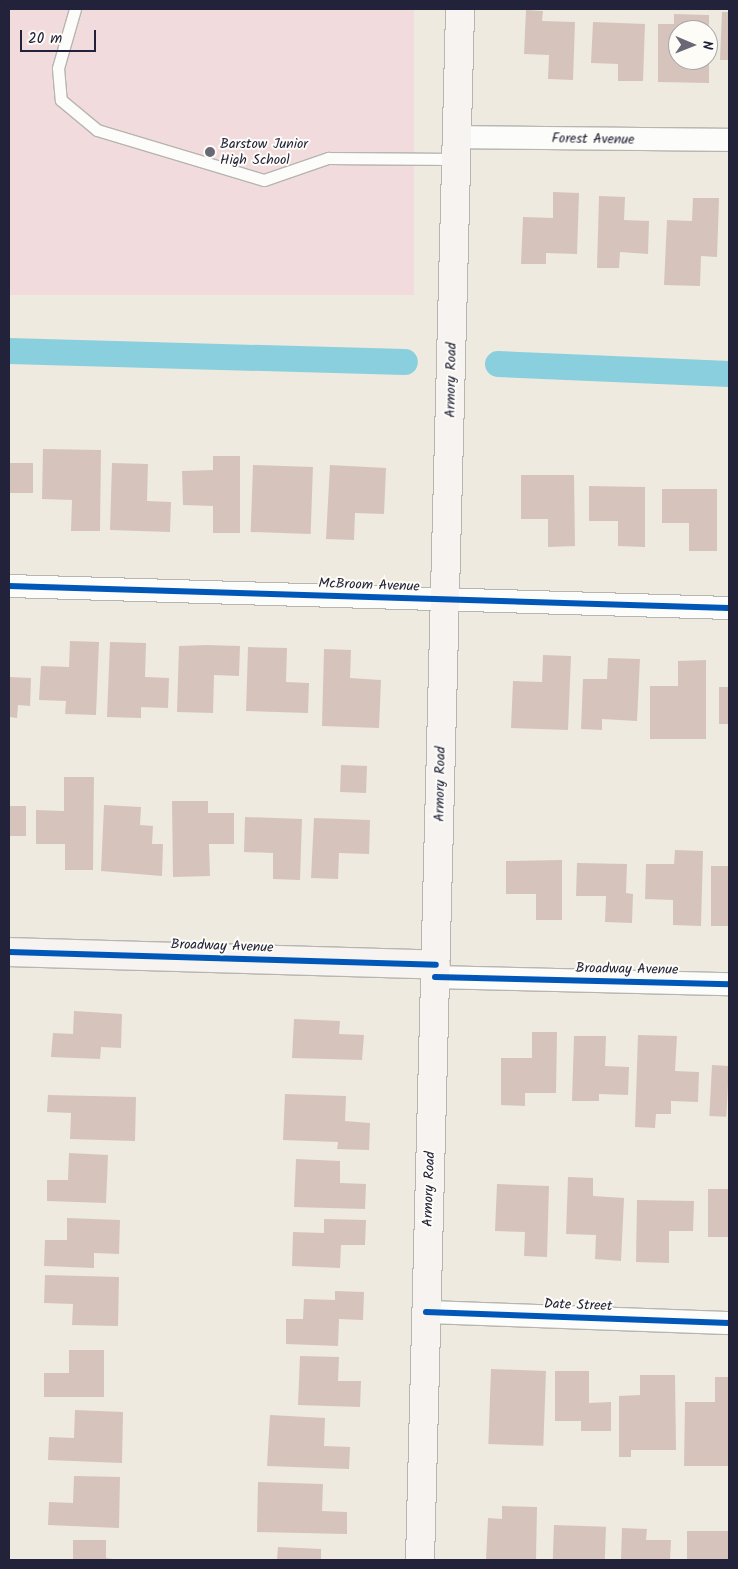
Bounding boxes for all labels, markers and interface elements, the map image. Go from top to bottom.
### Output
scale bar [22,20,99,52]
north arrow [668,20,718,70]
text: 20 m [28,27,62,51]
text: N [696,41,718,50]
street label: Forest Avenue [551,130,635,148]
place label: Barstow Junior High School [220,136,308,168]
marker: Barstow Junior High School [204,146,216,158]
street label: Armory Road [442,342,460,418]
street label: McBroom Avenue [318,575,420,595]
street label: Armory Road [431,746,449,822]
street label: Broadway Avenue [170,936,274,956]
street label: Broadway Avenue [575,960,679,978]
street label: Armory Road [419,1151,439,1227]
street label: Date Street [544,1295,612,1315]

